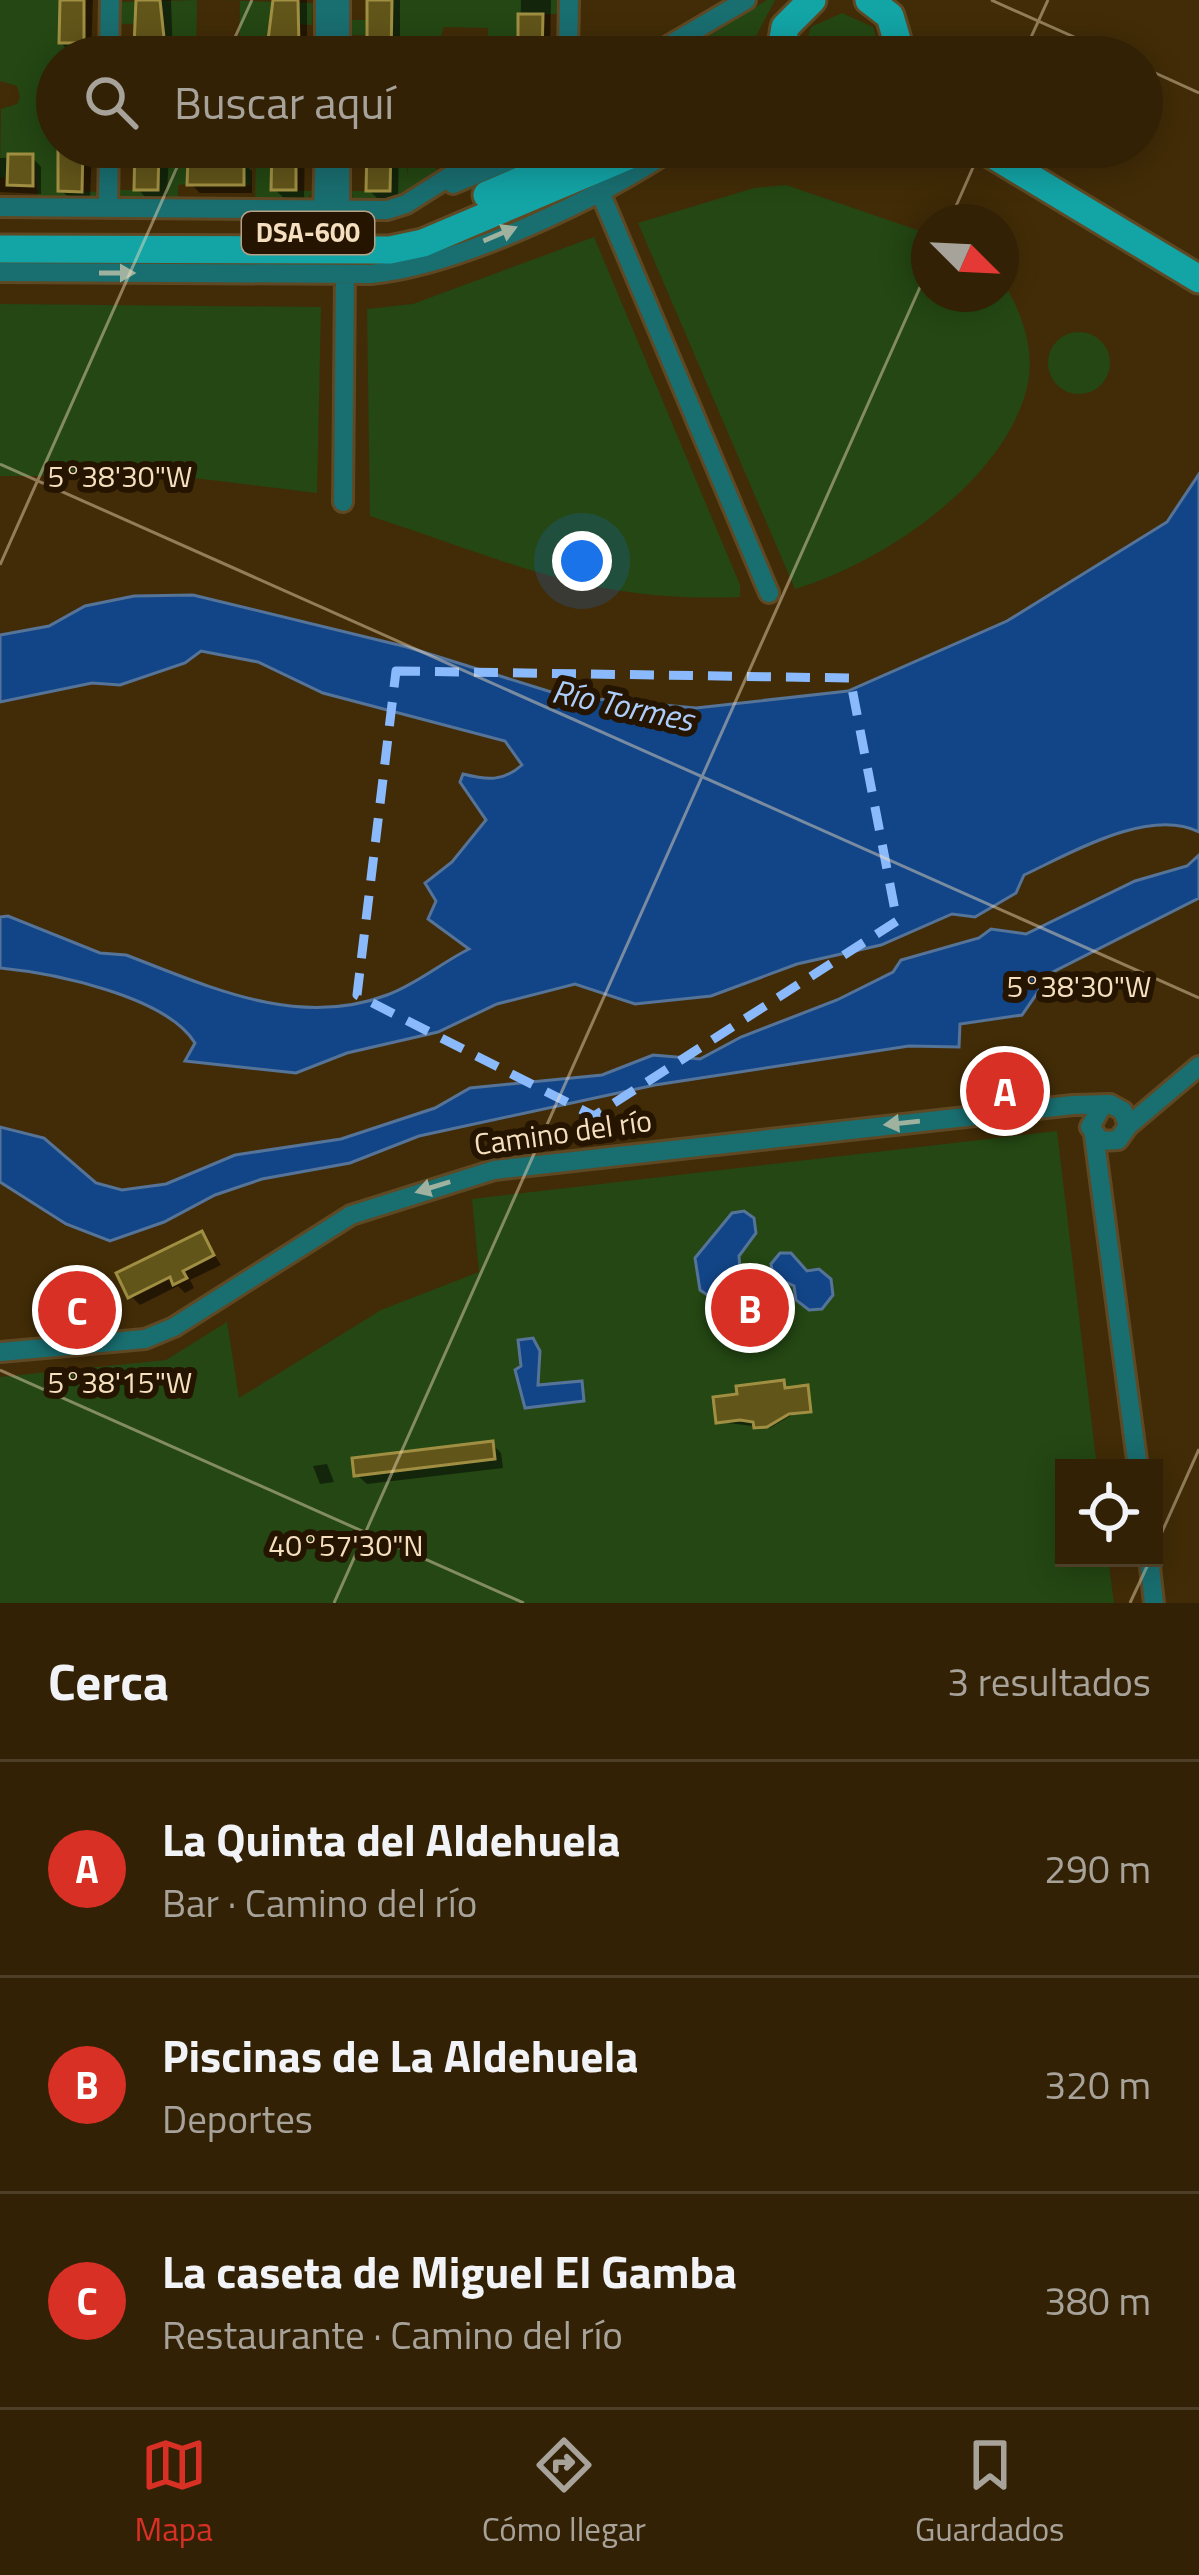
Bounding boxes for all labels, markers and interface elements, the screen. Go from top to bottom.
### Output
search box [36,36,1163,168]
text: Buscar aquí [174,68,394,136]
icon: search [78,69,144,135]
north arrow [911,204,1019,312]
road number: DSA-600 [242,212,374,254]
one-way arrow [482,224,518,243]
one-way arrow [99,263,137,283]
text: 5°38'30"W [48,453,192,499]
your location [552,531,612,591]
water label: Río Tormes [548,666,700,745]
text: 5°38'30"W [1007,963,1151,1009]
pin: A [966,1046,1044,1136]
street label: Camino del río [471,1097,655,1167]
one-way arrow [883,1114,920,1133]
one-way arrow [414,1179,451,1197]
pin: B [711,1263,789,1353]
pin: C [38,1265,116,1355]
text: 5°38'15"W [48,1359,192,1405]
map controls [1055,1459,1163,1567]
button: locate [1055,1459,1163,1567]
text: 40°57'30"N [268,1522,424,1568]
text: Cerca [48,1642,169,1720]
text: 3 resultados [947,1652,1151,1711]
text: La Quinta del Aldehuela [162,1805,621,1873]
text: A [75,1839,99,1898]
text: 290 m [1044,1839,1151,1898]
text: Bar · Camino del río [162,1873,477,1932]
text: Piscinas de La Aldehuela [162,2021,639,2089]
text: B [75,2055,99,2114]
text: 320 m [1044,2055,1151,2114]
text: Deportes [162,2089,313,2148]
text: La caseta de Miguel El Gamba [162,2237,737,2305]
text: C [76,2271,98,2330]
text: 380 m [1044,2271,1151,2330]
text: Restaurante · Camino del río [162,2305,623,2364]
tab: Mapa [135,2432,213,2554]
tab: Cómo llegar [482,2432,646,2554]
tab: Guardados [915,2432,1064,2554]

